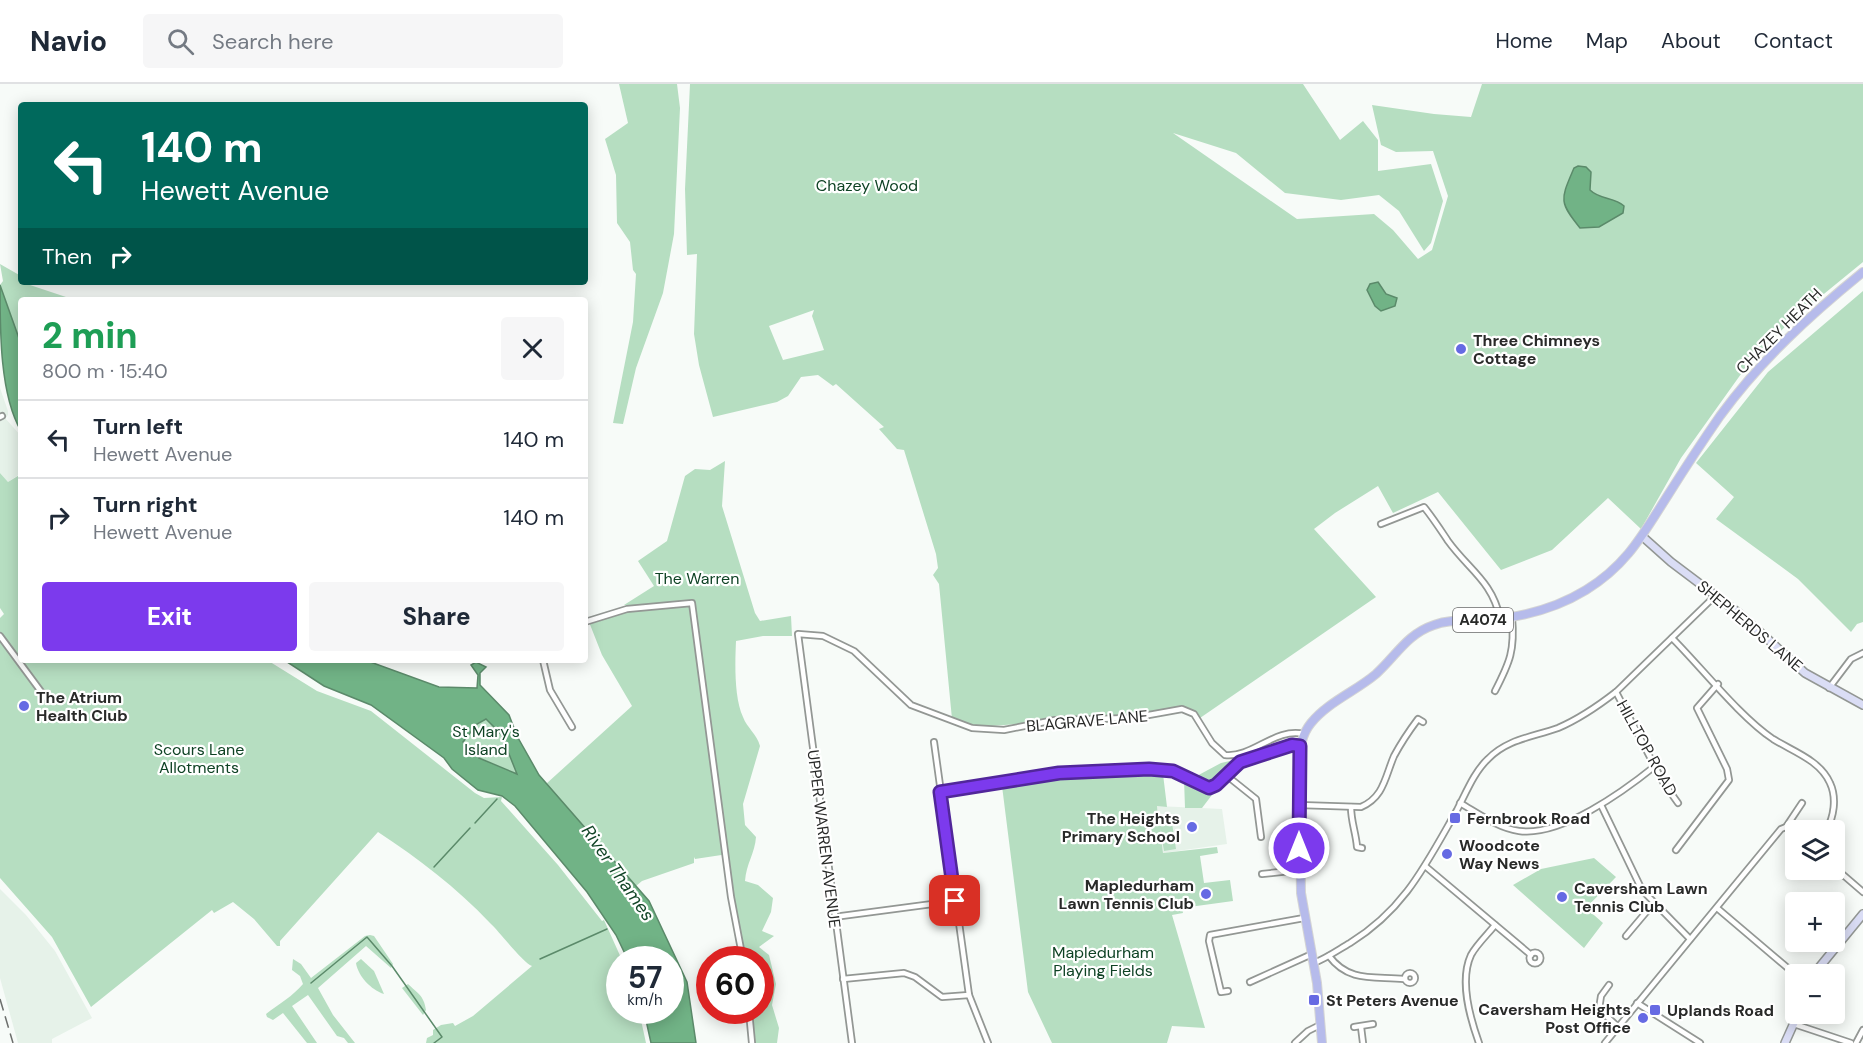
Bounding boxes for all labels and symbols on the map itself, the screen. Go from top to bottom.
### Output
park label: Chazey Wood [816,175,918,196]
street label: CHAZEY HEATH [1731,283,1827,379]
place label: Three Chimneys Cottage [1473,330,1600,369]
marker: Three Chimneys Cottage [1454,342,1468,356]
park label: The Warren [655,568,739,589]
street label: SHEPHERDS LANE [1693,576,1807,676]
road number: A4074 [1453,608,1513,632]
place label: The Atrium Health Club [36,687,128,726]
street label: HILLTOP ROAD [1612,696,1682,800]
marker: The Atrium Health Club [17,699,31,713]
street label: BLAGRAVE LANE [1025,705,1149,737]
park label: St Mary's Island [452,721,520,760]
park label: Scours Lane Allotments [154,739,244,778]
street label: UPPER WARREN AVENUE [803,749,845,929]
place label: The Heights Primary School [1062,808,1180,847]
place label: Fernbrook Road [1467,808,1590,829]
marker: Fernbrook Road [1448,811,1462,825]
position arrow [1267,816,1331,880]
water label: River Thames [576,820,660,926]
marker: The Heights Primary School [1185,820,1199,834]
place label: Woodcote Way News [1459,835,1540,874]
marker: Woodcote Way News [1440,847,1454,861]
pin [929,875,980,926]
place label: Mapledurham Lawn Tennis Club [1058,875,1194,914]
place label: Caversham Lawn Tennis Club [1574,878,1708,917]
marker: Mapledurham Lawn Tennis Club [1199,887,1213,901]
marker: Caversham Lawn Tennis Club [1555,890,1569,904]
park label: Mapledurham Playing Fields [1052,942,1154,981]
speed limit sign: 60 [696,946,774,1024]
place label: St Peters Avenue [1326,990,1459,1011]
marker: St Peters Avenue [1307,993,1321,1007]
place label: Caversham Heights Post Office [1478,999,1631,1038]
place label: Uplands Road [1667,1000,1774,1021]
marker: Uplands Road [1648,1003,1662,1017]
marker: Caversham Heights Post Office [1636,1011,1650,1025]

